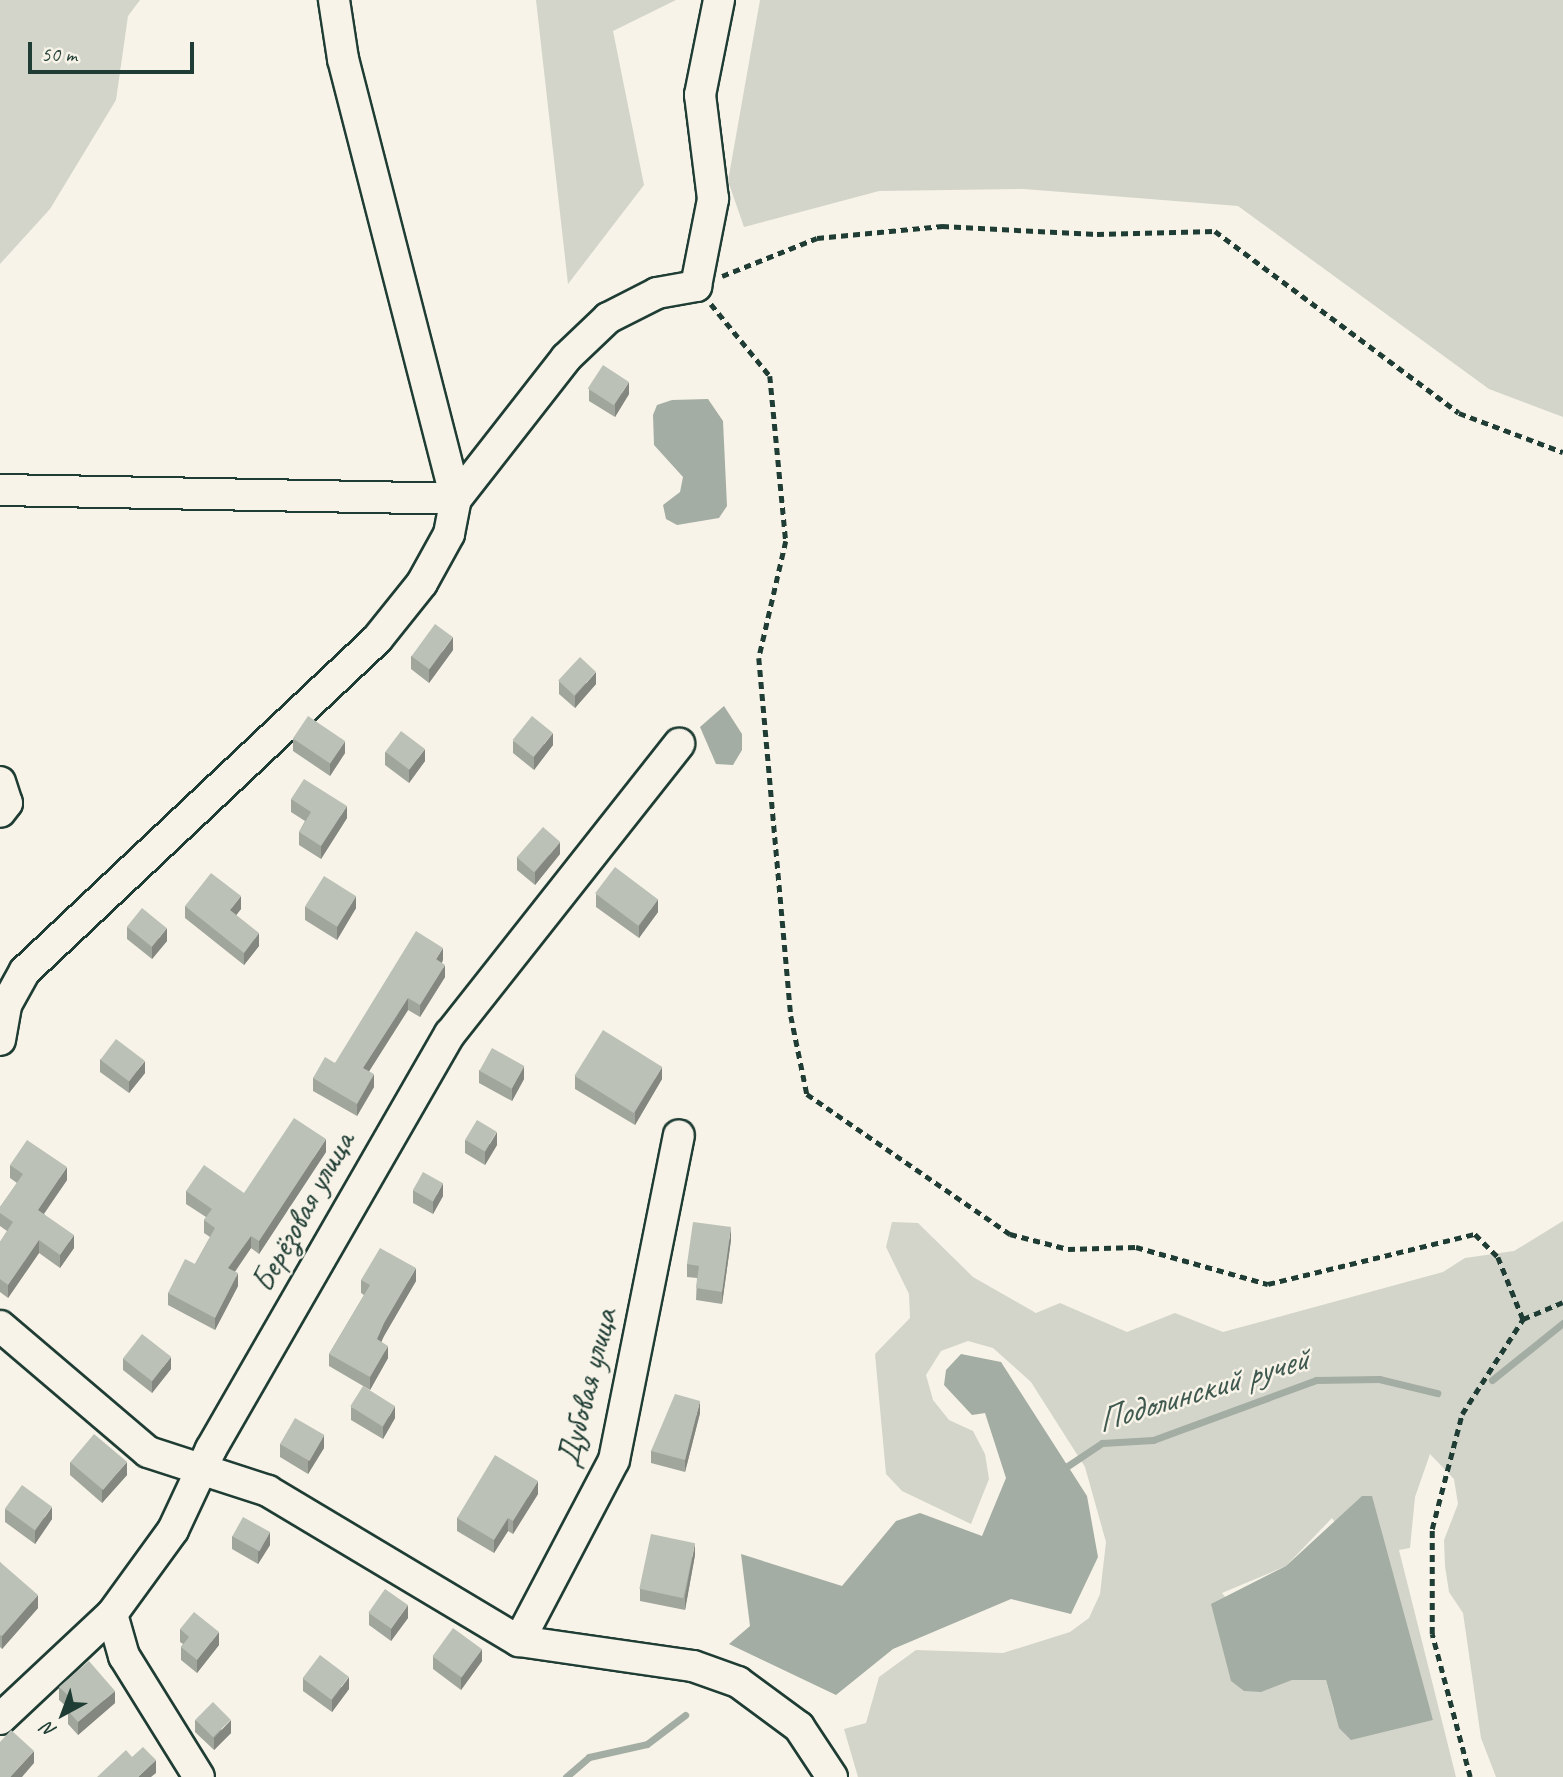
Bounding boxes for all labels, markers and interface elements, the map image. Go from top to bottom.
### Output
scale bar [32,28,198,72]
text: 50 m [41,41,77,67]
street label: Берёзовая улица [243,1125,363,1299]
street label: Дубовая улица [548,1304,626,1472]
water label: Подолинский ручей [1092,1338,1312,1442]
north arrow [28,1679,98,1749]
text: N [37,1717,62,1743]

